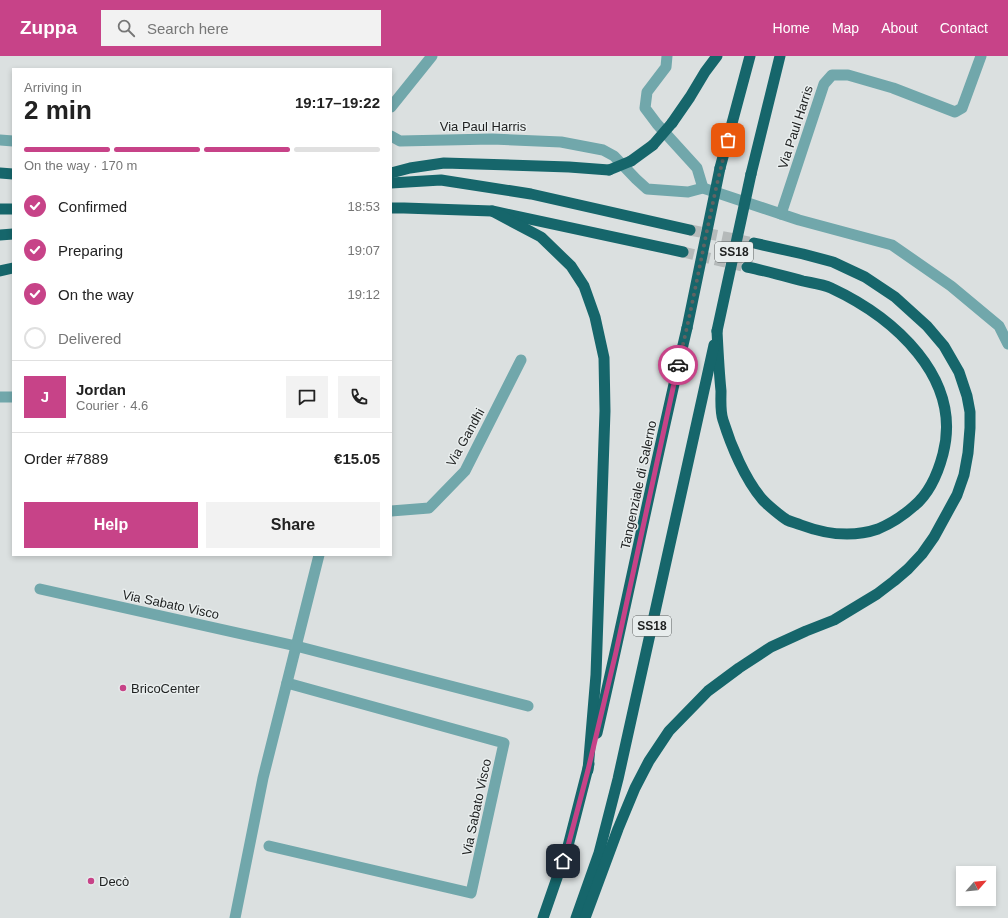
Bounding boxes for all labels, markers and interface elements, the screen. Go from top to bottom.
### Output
search box [101,10,381,46]
text: Zuppa [20,17,77,38]
icon: search [115,17,137,39]
text: Search here [147,20,229,37]
text: Home [773,20,810,36]
text: Map [832,20,859,36]
text: About [881,20,918,36]
text: Contact [940,20,988,36]
text: Arriving in [24,80,82,95]
street label: Via Paul Harris [775,83,816,171]
text: 19:17–19:22 [295,94,380,111]
text: 2 min [24,95,92,125]
street label: Via Paul Harris [440,119,527,134]
pin [711,123,745,157]
icon: bag [717,129,739,151]
text: On the way · 170 m [24,158,137,173]
icon: check [24,195,46,217]
text: Confirmed [58,198,127,215]
text: 18:53 [347,199,380,214]
icon: check [24,239,46,261]
text: Preparing [58,242,123,259]
road number: SS18 [715,242,753,262]
text: 19:07 [347,243,380,258]
icon: check [24,283,46,305]
text: On the way [58,286,134,303]
text: 19:12 [347,287,380,302]
text: Delivered [58,330,121,347]
courier [658,345,698,385]
icon: car [667,354,689,376]
button: chat [286,376,328,418]
button: phone [338,376,380,418]
text: Jordan [76,381,126,398]
text: J [41,388,49,405]
text: Courier · 4.6 [76,398,148,413]
street label: Via Gandhi [443,405,488,469]
street label: Tangenziale di Salerno [617,419,660,551]
text: Order #7889 [24,450,108,467]
text: €15.05 [334,450,380,467]
button: Help [24,502,198,548]
button: Share [206,502,380,548]
street label: Via Sabato Visco [121,587,221,622]
road number: SS18 [633,616,671,636]
place label: BricoCenter [131,681,200,696]
marker: BricoCenter [118,683,128,693]
street label: Via Sabato Visco [459,757,494,857]
pin [546,844,580,878]
icon: home [552,850,574,872]
north arrow [956,866,996,906]
map controls [956,866,996,906]
place label: Decò [99,874,129,889]
marker: Decò [86,876,96,886]

